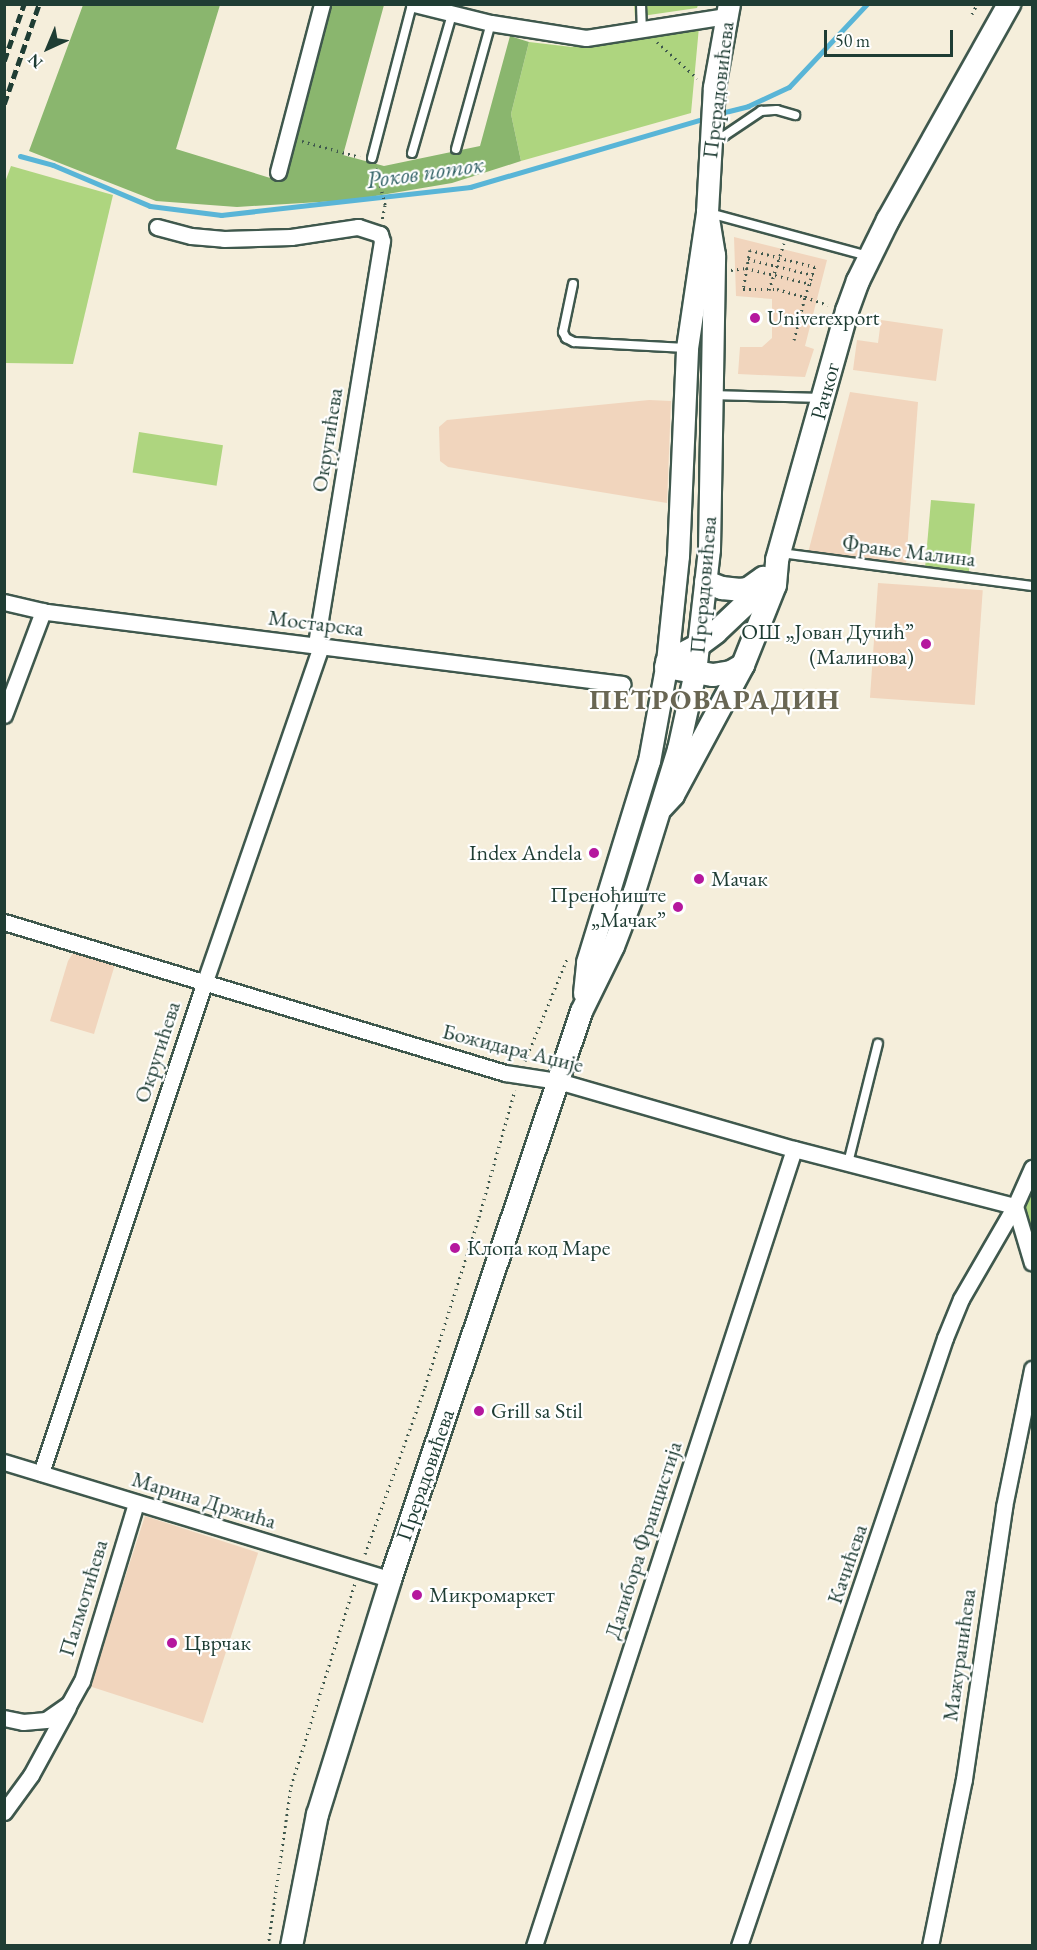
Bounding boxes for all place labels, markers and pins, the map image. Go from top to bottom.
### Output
place label: Univerexport [767,305,880,331]
marker: Univerexport [748,311,762,325]
place label: ОШ „Јован Дучић” (Малинова) [741,618,914,670]
marker: ОШ „Јован Дучић” (Малинова) [919,637,933,651]
place label: Index Andela [469,840,582,866]
marker: Index Andela [587,846,601,860]
place label: Мачак [711,866,768,892]
marker: Мачак [692,872,706,886]
place label: Преноћиште „Мачак” [550,881,666,932]
marker: Преноћиште „Мачак” [671,900,685,914]
place label: Клопа код Маре [467,1235,610,1261]
marker: Клопа код Маре [448,1241,462,1255]
place label: Grill sa Stil [491,1398,583,1424]
marker: Grill sa Stil [472,1404,486,1418]
place label: Микромаркет [429,1582,555,1608]
marker: Микромаркет [410,1588,424,1602]
place label: Цврчак [184,1630,251,1656]
marker: Цврчак [165,1636,179,1650]

